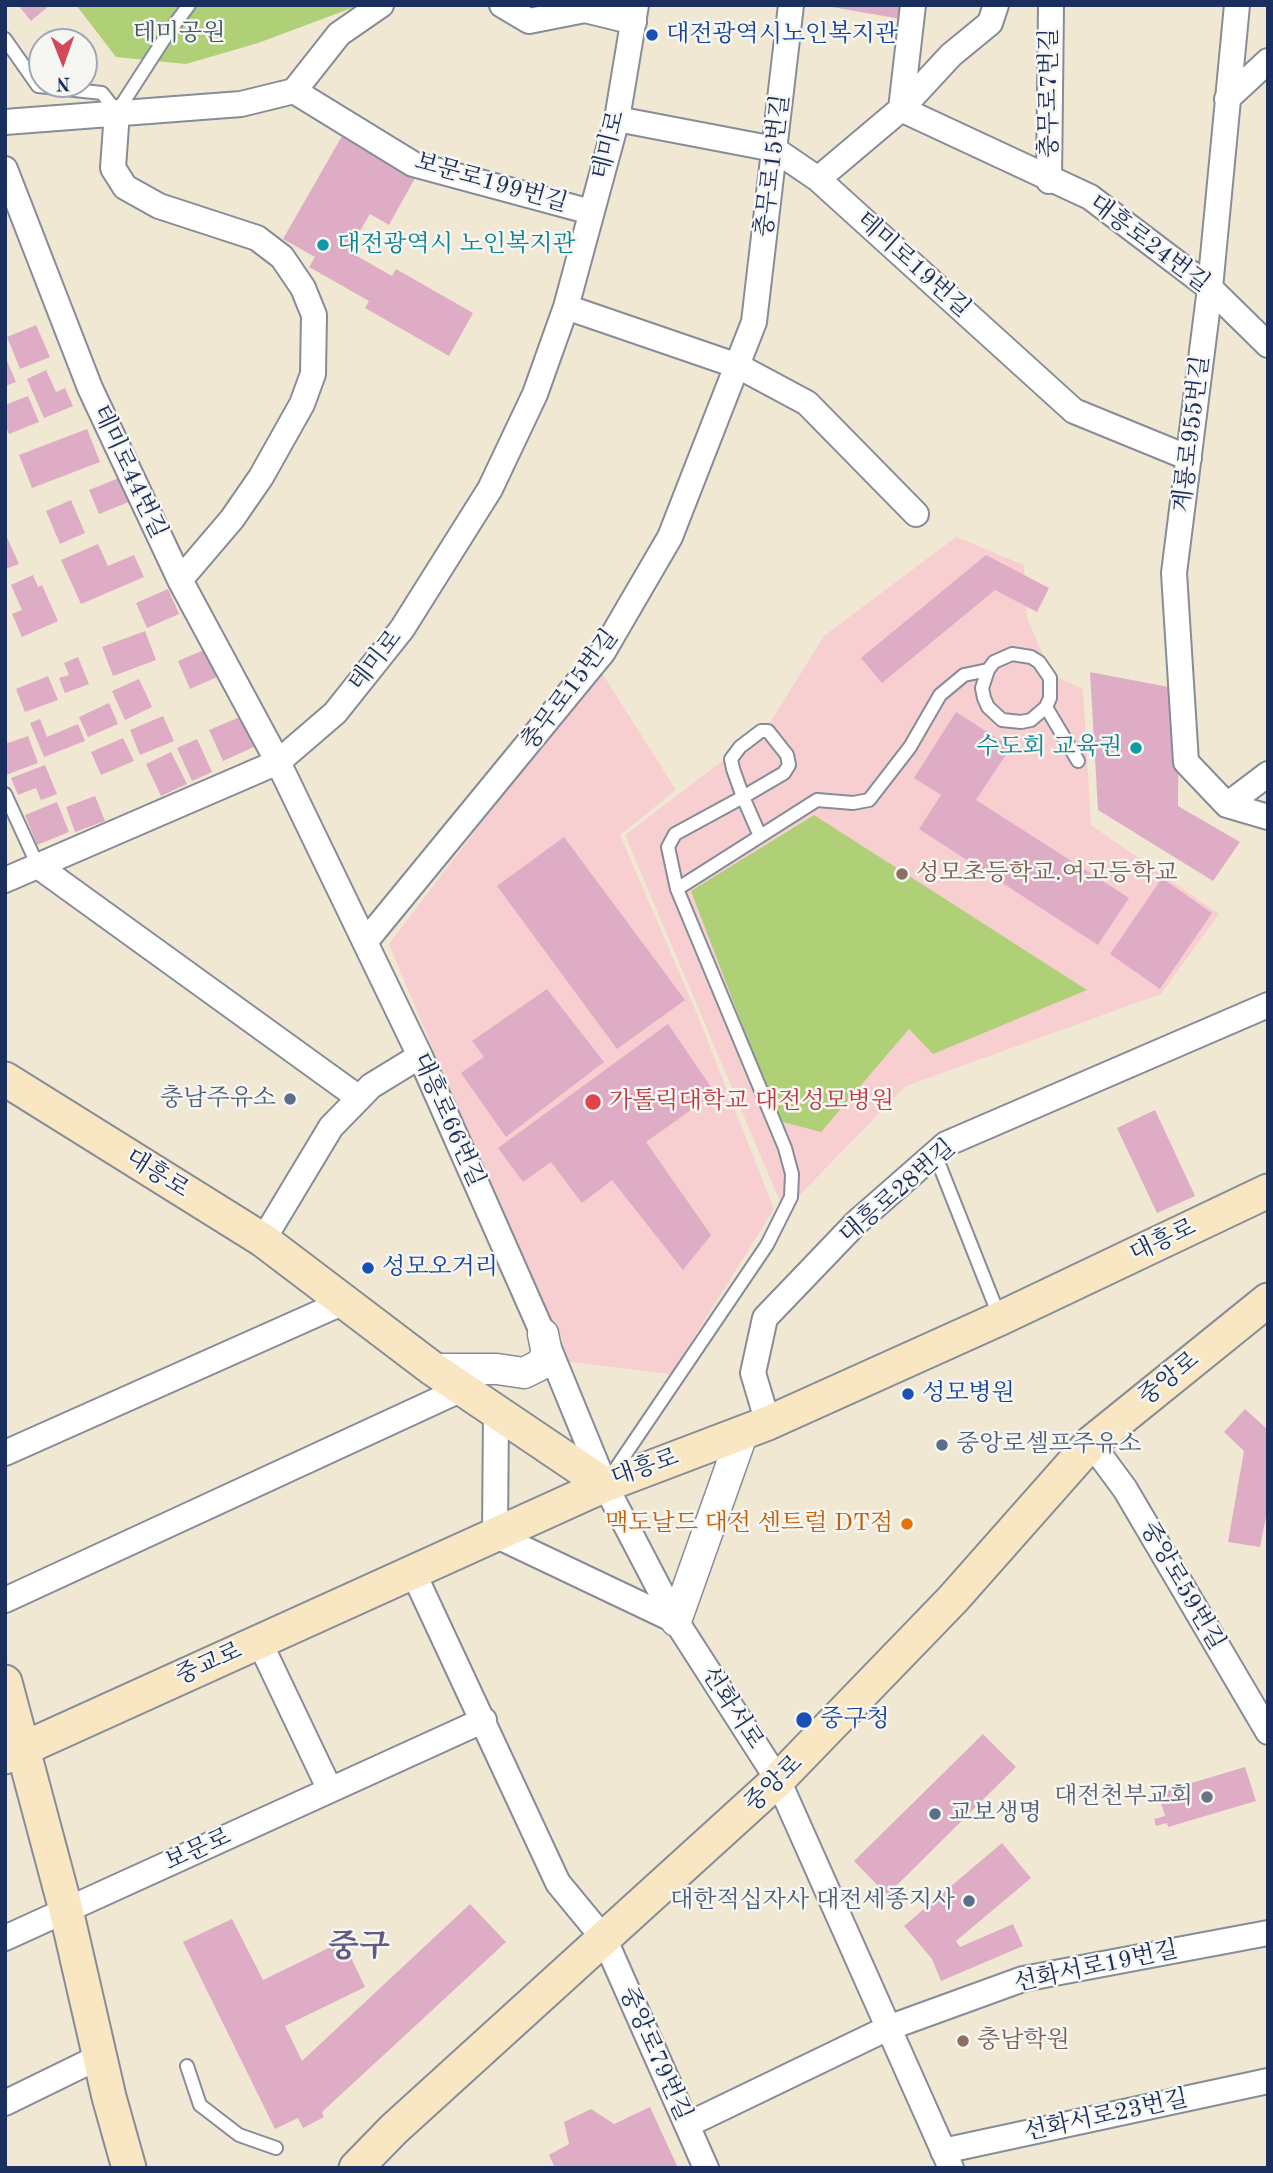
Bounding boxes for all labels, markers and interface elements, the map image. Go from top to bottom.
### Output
park label: 테미공원 [133,20,225,48]
place label: 대전광역시노인복지관 [666,21,898,49]
marker: 대전광역시노인복지관 [644,27,660,43]
north arrow [28,28,98,98]
street label: 충무로7번길 [1036,28,1064,158]
text: N [56,73,71,92]
street label: 충무로15번길 [750,93,796,239]
street label: 테미로 [587,108,631,182]
street label: 보문로199번길 [411,147,571,219]
street label: 대흥로24번길 [1083,189,1215,299]
street label: 테미로19번길 [850,206,976,324]
place label: 대전광역시 노인복지관 [337,231,576,259]
marker: 대전광역시 노인복지관 [315,237,331,253]
street label: 계룡로955번길 [1168,354,1216,514]
street label: 테미로44번길 [86,401,172,543]
street label: 충무로15번길 [515,624,625,756]
street label: 테미로 [343,625,409,697]
place label: 수도회 교육권 [976,734,1122,762]
marker: 수도회 교육권 [1128,740,1144,756]
place label: 성모초등학교.여고등학교 [916,860,1178,888]
marker: 성모초등학교.여고등학교 [894,866,910,882]
street label: 대흥로66번길 [406,1048,490,1192]
place label: 충남주유소 [160,1085,276,1113]
place label: 가톨릭대학교 대전성모병원 [609,1088,894,1116]
marker: 충남주유소 [282,1091,298,1107]
marker: 가톨릭대학교 대전성모병원 [583,1092,603,1112]
street label: 대흥로28번길 [834,1134,962,1250]
street label: 대흥로 [120,1143,194,1205]
street label: 대흥로 [1125,1213,1201,1269]
place label: 성모오거리 [382,1254,498,1282]
marker: 성모오거리 [360,1260,376,1276]
street label: 중앙로 [1133,1346,1205,1412]
place label: 성모병원 [922,1380,1015,1408]
marker: 성모병원 [900,1386,916,1402]
place label: 중앙로셀프주유소 [956,1431,1141,1459]
marker: 중앙로셀프주유소 [934,1437,950,1453]
street label: 대흥로 [607,1443,683,1493]
place label: 맥도날드 대전 센트럴 DT점 [605,1510,893,1538]
marker: 맥도날드 대전 센트럴 DT점 [899,1516,915,1532]
street label: 중앙로59번길 [1134,1517,1230,1655]
street label: 중교로 [171,1637,247,1691]
street label: 선화서로 [695,1661,769,1755]
place label: 중구청 [820,1706,890,1734]
marker: 중구청 [794,1710,814,1730]
street label: 중앙로 [739,1749,809,1819]
place label: 대전천부교회 [1054,1783,1193,1811]
marker: 대전천부교회 [1199,1789,1215,1805]
place label: 교보생명 [949,1800,1042,1828]
marker: 교보생명 [927,1806,943,1822]
street label: 보문로 [160,1823,236,1877]
place label: 대한적십자사 대전세종지사 [670,1887,955,1915]
marker: 대한적십자사 대전세종지사 [961,1893,977,1909]
district label: 중구 [328,1929,390,1967]
street label: 선화서로19번길 [1011,1936,1181,1998]
street label: 중앙로79번길 [613,1982,697,2126]
place label: 충남학원 [977,2027,1070,2055]
marker: 충남학원 [955,2033,971,2049]
street label: 선화서로23번길 [1021,2085,1191,2147]

